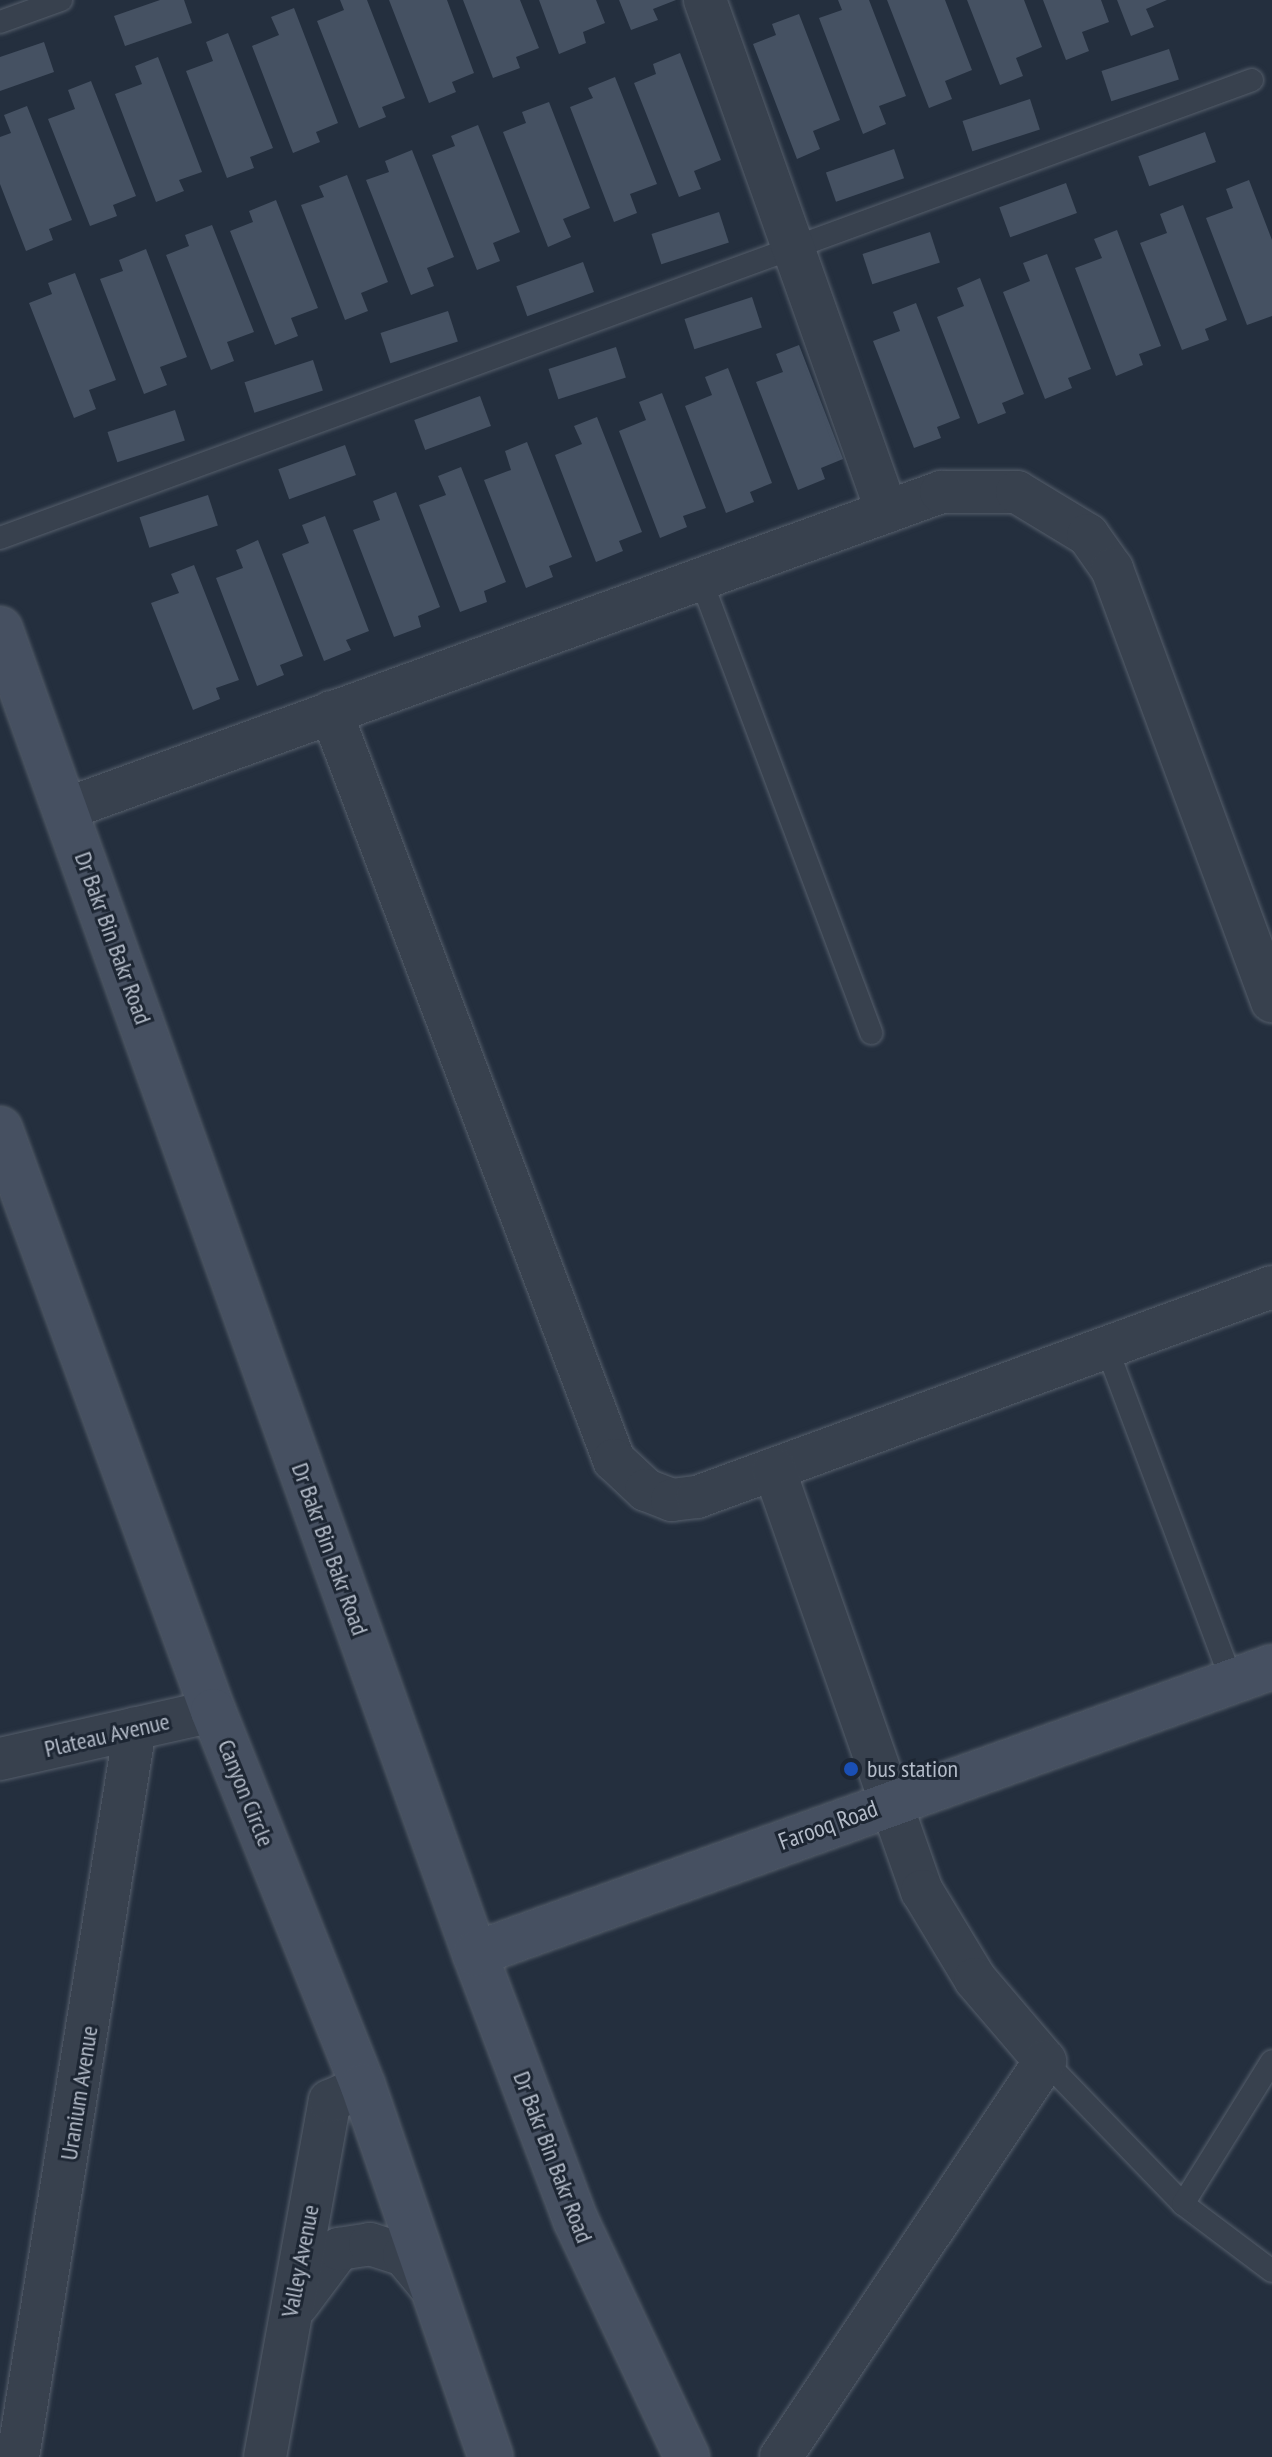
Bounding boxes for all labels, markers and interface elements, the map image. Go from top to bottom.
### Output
street label: Dr Bakr Bin Bakr Road [68,848,158,1028]
street label: Dr Bakr Bin Bakr Road [285,1459,375,1639]
street label: Plateau Avenue [41,1707,173,1763]
street label: Canyon Circle [212,1735,280,1851]
place label: bus station [867,1755,958,1783]
marker: bus station [842,1760,860,1778]
street label: Farooq Road [775,1794,881,1856]
street label: Uranium Avenue [54,2023,104,2163]
street label: Dr Bakr Bin Bakr Road [507,2067,599,2247]
street label: Valley Avenue [275,2202,325,2320]

